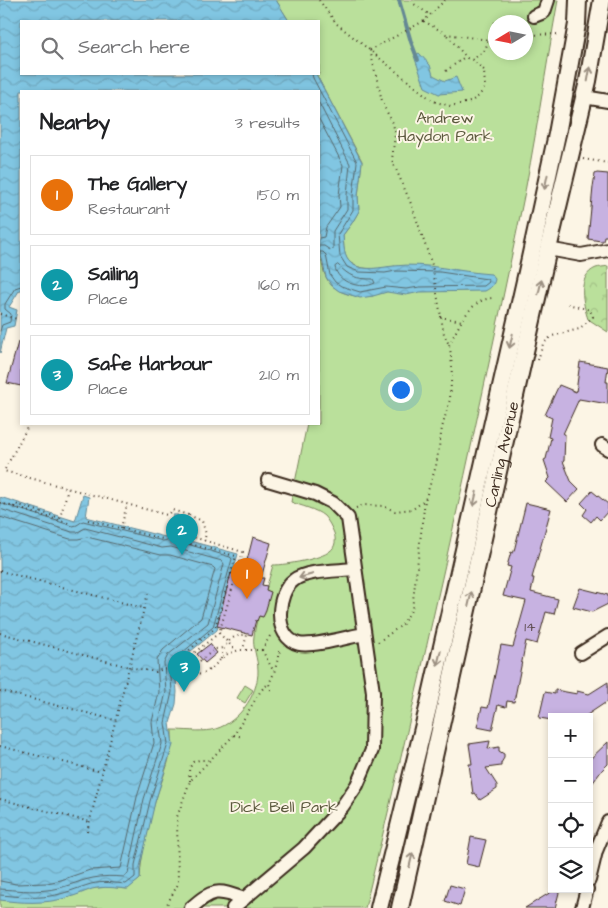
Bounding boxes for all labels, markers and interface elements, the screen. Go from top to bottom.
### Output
north arrow [488,15,533,60]
search box [20,20,320,75]
icon: search [38,34,66,62]
text: Search here [78,34,190,61]
one-way arrow [585,66,595,82]
park label: Andrew Haydon Park [397,107,493,148]
text: Nearby [40,108,110,137]
text: 3 results [235,112,300,134]
text: The Gallery [88,171,187,198]
one-way arrow [541,174,551,190]
text: 1 [56,184,58,206]
text: 150 m [257,184,299,206]
text: Restaurant [88,198,170,220]
text: Sailing [88,261,138,288]
text: 2 [52,274,62,296]
text: 160 m [258,274,299,296]
one-way arrow [536,280,545,296]
text: Place [88,288,128,310]
one-way arrow [506,332,515,348]
text: Safe Harbour [88,351,212,378]
text: 3 [53,364,61,386]
text: 210 m [259,364,299,386]
your location [388,377,414,403]
text: Place [88,378,128,400]
street label: Carling Avenue [479,399,525,509]
one-way arrow [470,491,479,507]
pin: 2 [166,514,198,555]
pin: 1 [231,558,263,599]
one-way arrow [298,571,314,581]
one-way arrow [465,592,475,608]
house number: 14 [524,617,536,637]
one-way arrow [434,649,443,665]
pin: 3 [168,651,200,692]
map controls [548,713,593,893]
button: + [548,713,593,758]
button: − [548,758,593,803]
park label: Dick Bell Park [230,796,338,818]
button: locate [548,803,593,848]
button: layers [548,848,593,893]
one-way arrow [407,853,416,869]

